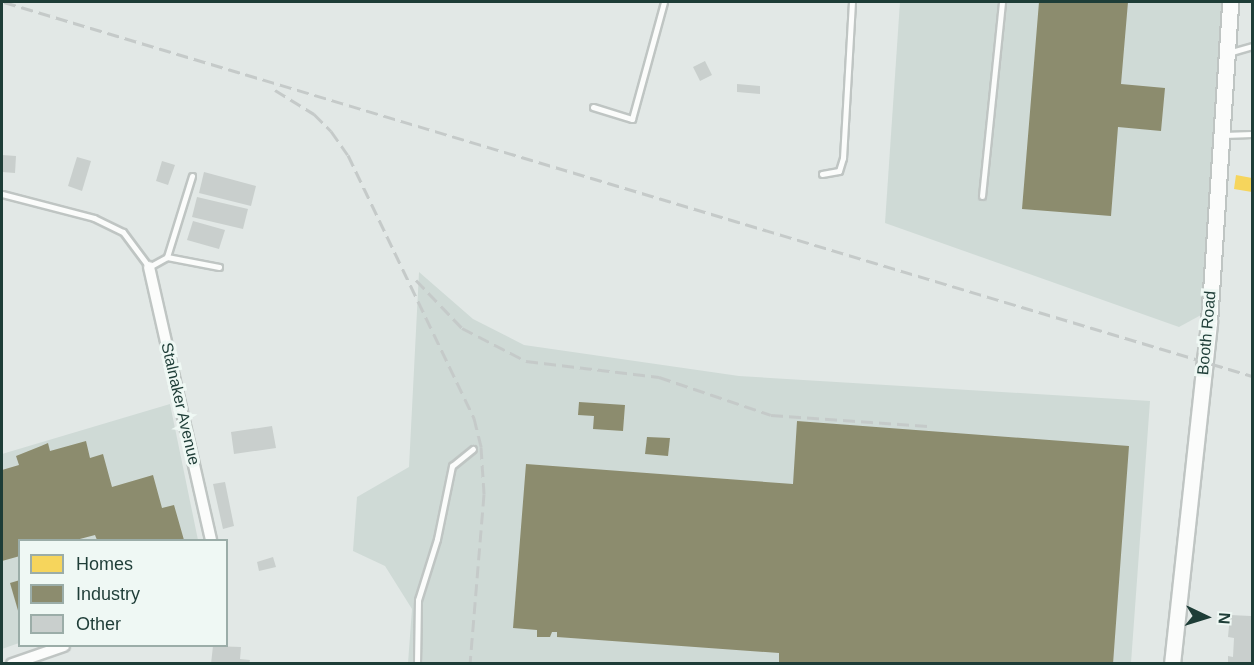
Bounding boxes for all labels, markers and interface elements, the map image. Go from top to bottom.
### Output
street label: Booth Road [1194,290,1220,376]
street label: Stalnaker Avenue [156,340,204,468]
legend [18,539,228,647]
text: Homes [76,554,133,574]
text: Industry [76,584,140,604]
north arrow [1176,587,1236,647]
text: N [1216,612,1233,625]
text: Other [76,614,121,634]

